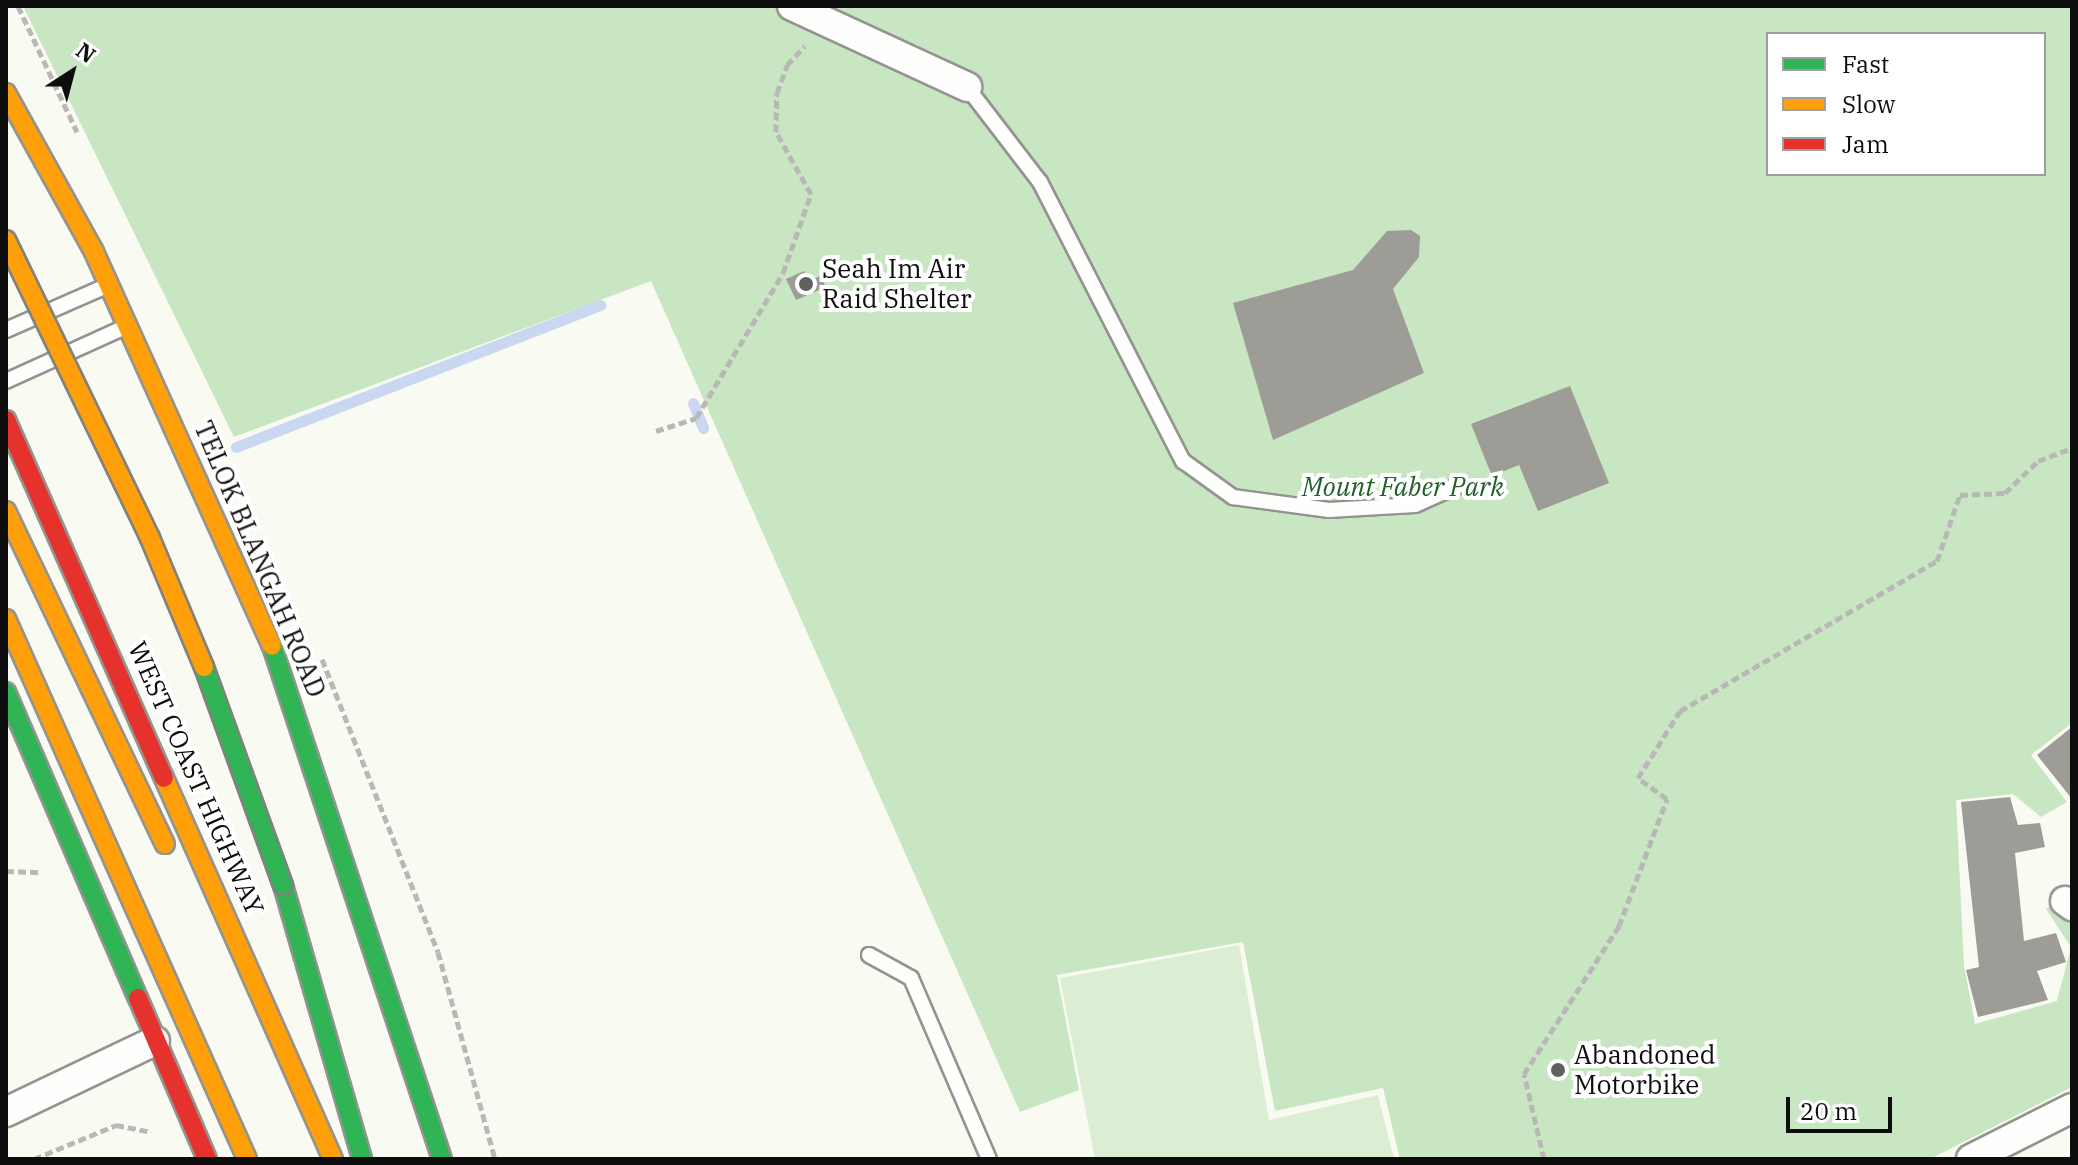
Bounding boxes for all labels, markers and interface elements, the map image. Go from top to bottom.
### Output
north arrow [32,32,112,112]
legend [1766,32,2046,176]
text: N [71,35,102,69]
text: Fast [1842,48,1889,80]
text: Slow [1842,88,1895,120]
text: Jam [1842,128,1889,160]
place label: Seah Im Air Raid Shelter [822,253,972,314]
marker: Seah Im Air Raid Shelter [797,275,815,293]
street label: TELOK BLANGAH ROAD [188,416,332,702]
park label: Mount Faber Park [1302,471,1504,503]
street label: WEST COAST HIGHWAY [122,637,270,919]
place label: Abandoned Motorbike [1574,1039,1716,1100]
marker: Abandoned Motorbike [1549,1061,1567,1079]
scale bar [1790,1081,1896,1131]
text: 20 m [1800,1095,1857,1127]

